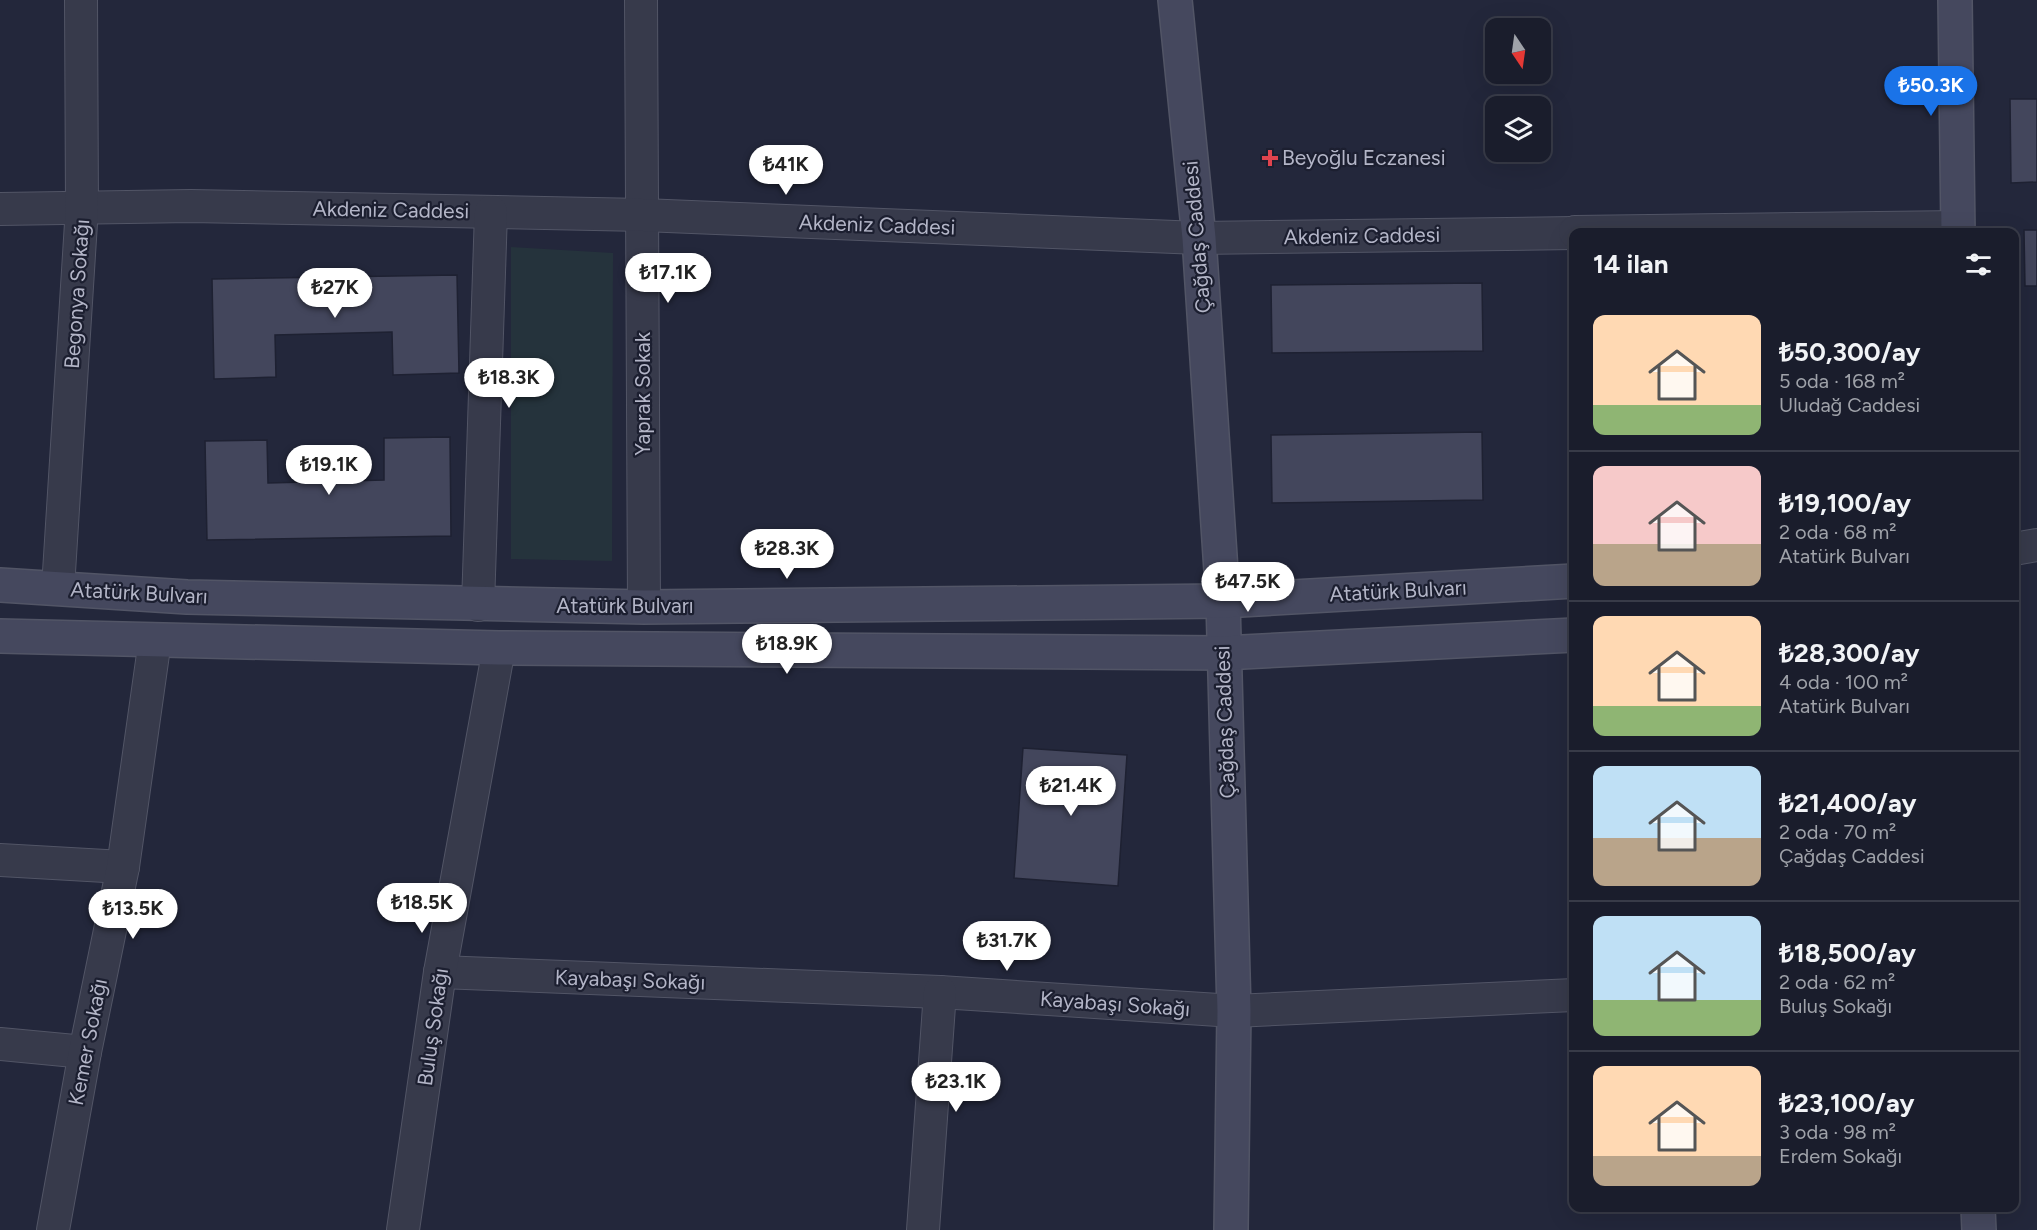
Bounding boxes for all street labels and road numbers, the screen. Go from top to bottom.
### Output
street label: Çağdaş Caddesi [1177,160,1216,314]
street label: Akdeniz Caddesi [312,196,470,223]
street label: Akdeniz Caddesi [798,209,956,240]
street label: Begonya Sokağı [59,218,94,370]
street label: Akdeniz Caddesi [1283,222,1441,249]
street label: Yaprak Sokak [630,331,655,456]
street label: Atatürk Bulvarı [1329,574,1467,607]
street label: Atatürk Bulvarı [70,576,208,609]
street label: Atatürk Bulvarı [556,593,694,618]
street label: Çağdaş Caddesi [1209,645,1240,799]
street label: Kayabaşı Sokağı [554,964,706,995]
street label: Buluş Sokağı [412,966,453,1088]
street label: Kemer Sokağı [63,976,112,1107]
street label: Kayabaşı Sokağı [1039,986,1191,1021]

